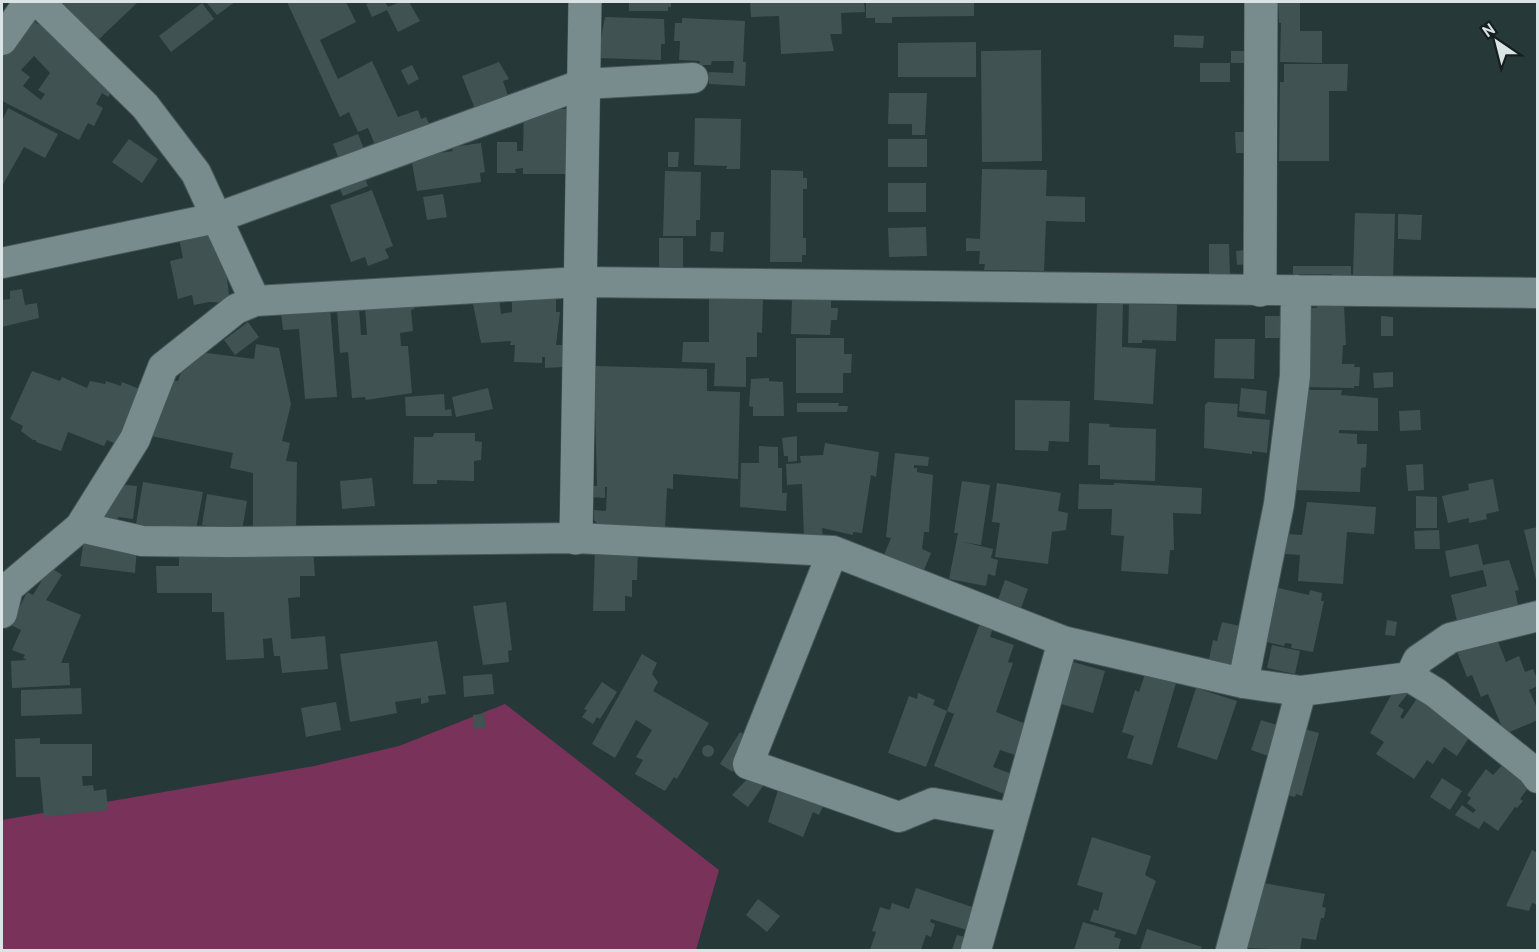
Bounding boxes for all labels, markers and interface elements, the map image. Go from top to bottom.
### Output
north arrow [1467,12,1527,72]
text: N [1478,19,1498,41]

